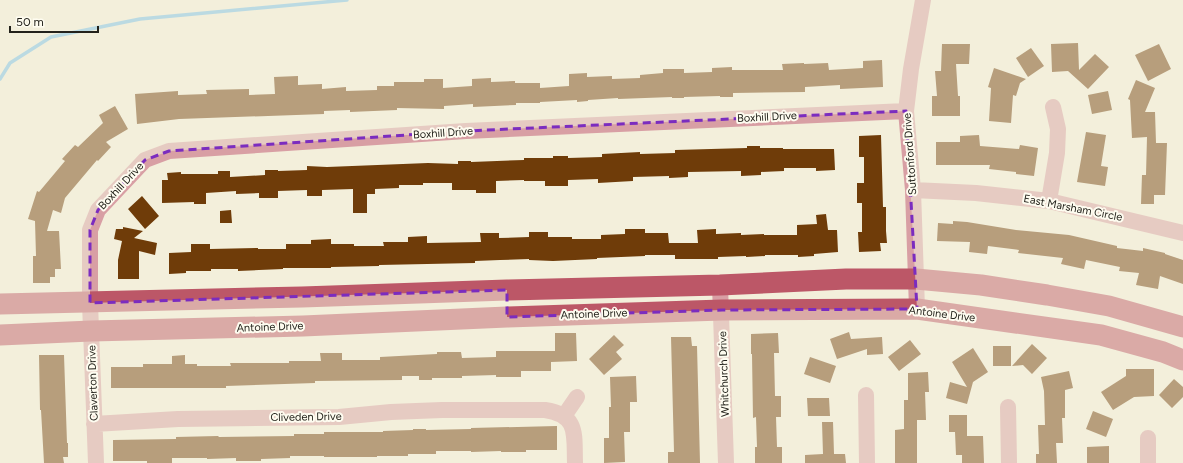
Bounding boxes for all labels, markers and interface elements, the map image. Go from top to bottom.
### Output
scale bar [10,8,98,34]
text: 50 m [16,15,44,29]
street label: Boxhill Drive [737,109,797,125]
street label: Suttonford Drive [901,112,919,196]
street label: Boxhill Drive [413,124,473,142]
street label: Boxhill Drive [96,160,146,212]
street label: East Marsham Circle [1023,192,1123,224]
street label: Antoine Drive [908,303,976,325]
street label: Antoine Drive [560,306,628,322]
street label: Antoine Drive [236,319,304,335]
street label: Whitchurch Drive [716,331,732,417]
street label: Claverton Drive [85,345,101,421]
street label: Cliveden Drive [270,410,342,424]

